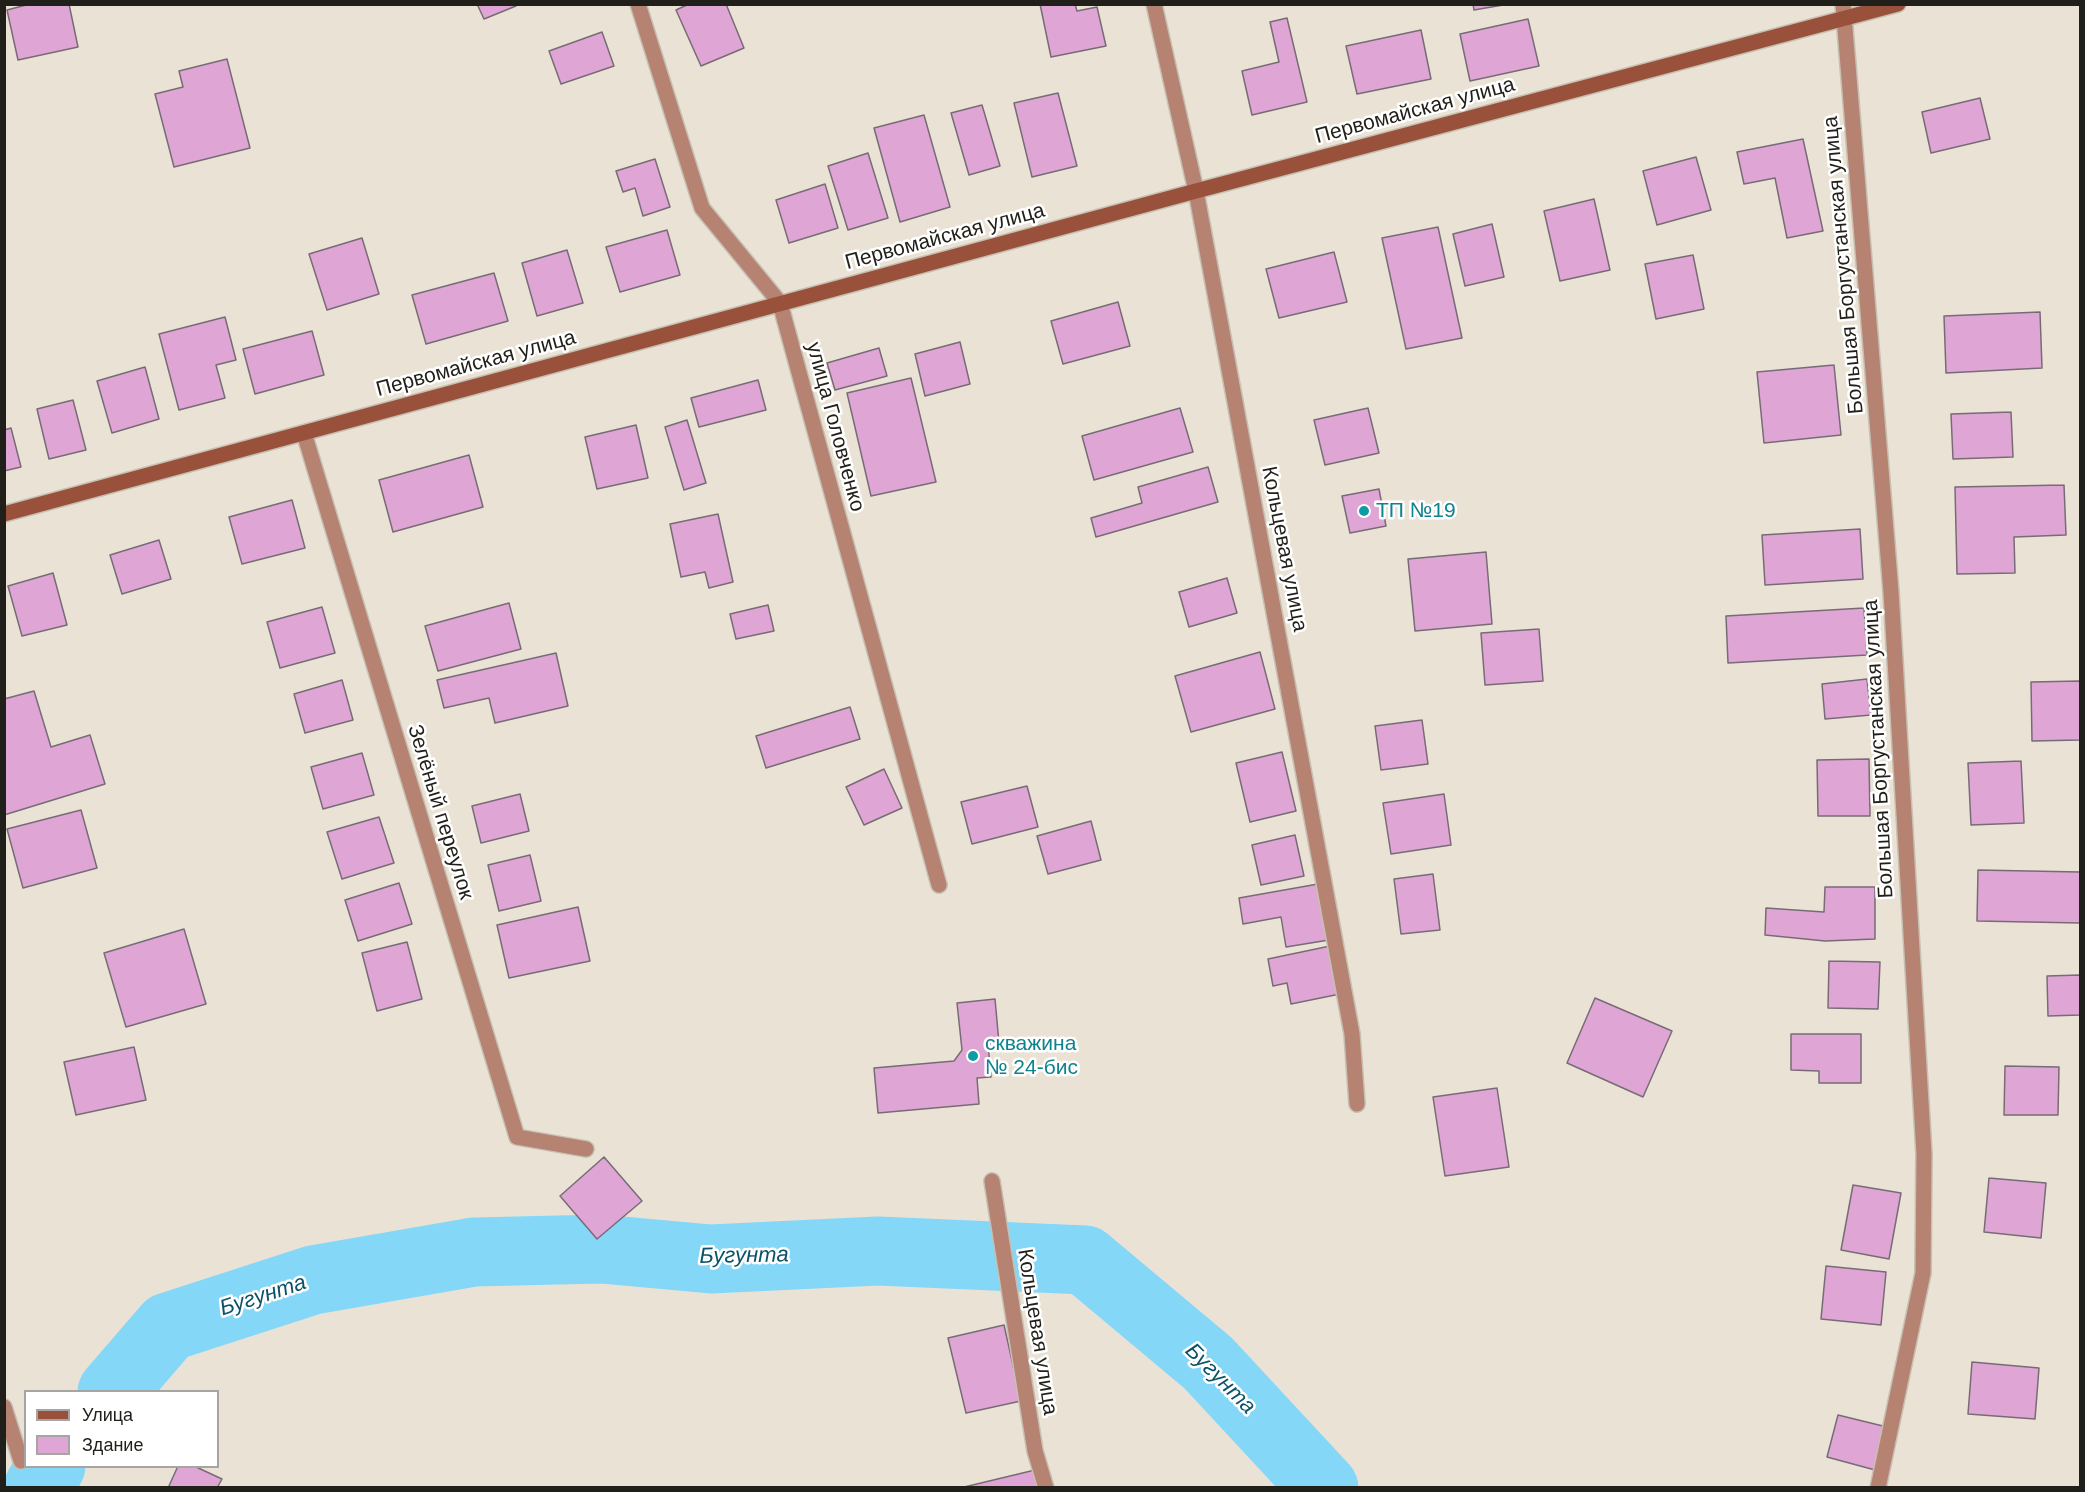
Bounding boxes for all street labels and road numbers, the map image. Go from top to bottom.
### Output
street label: Первомайская улица [1312,72,1518,150]
street label: Большая Боргустанская улица [1818,115,1870,415]
street label: Первомайская улица [842,198,1048,276]
street label: Первомайская улица [373,325,579,403]
street label: улица Головченко [800,339,870,515]
street label: Кольцевая улица [1256,464,1312,634]
street label: Большая Боргустанская улица [1859,599,1899,899]
street label: Зелёный переулок [401,722,479,902]
street label: Кольцевая улица [1011,1247,1063,1417]

